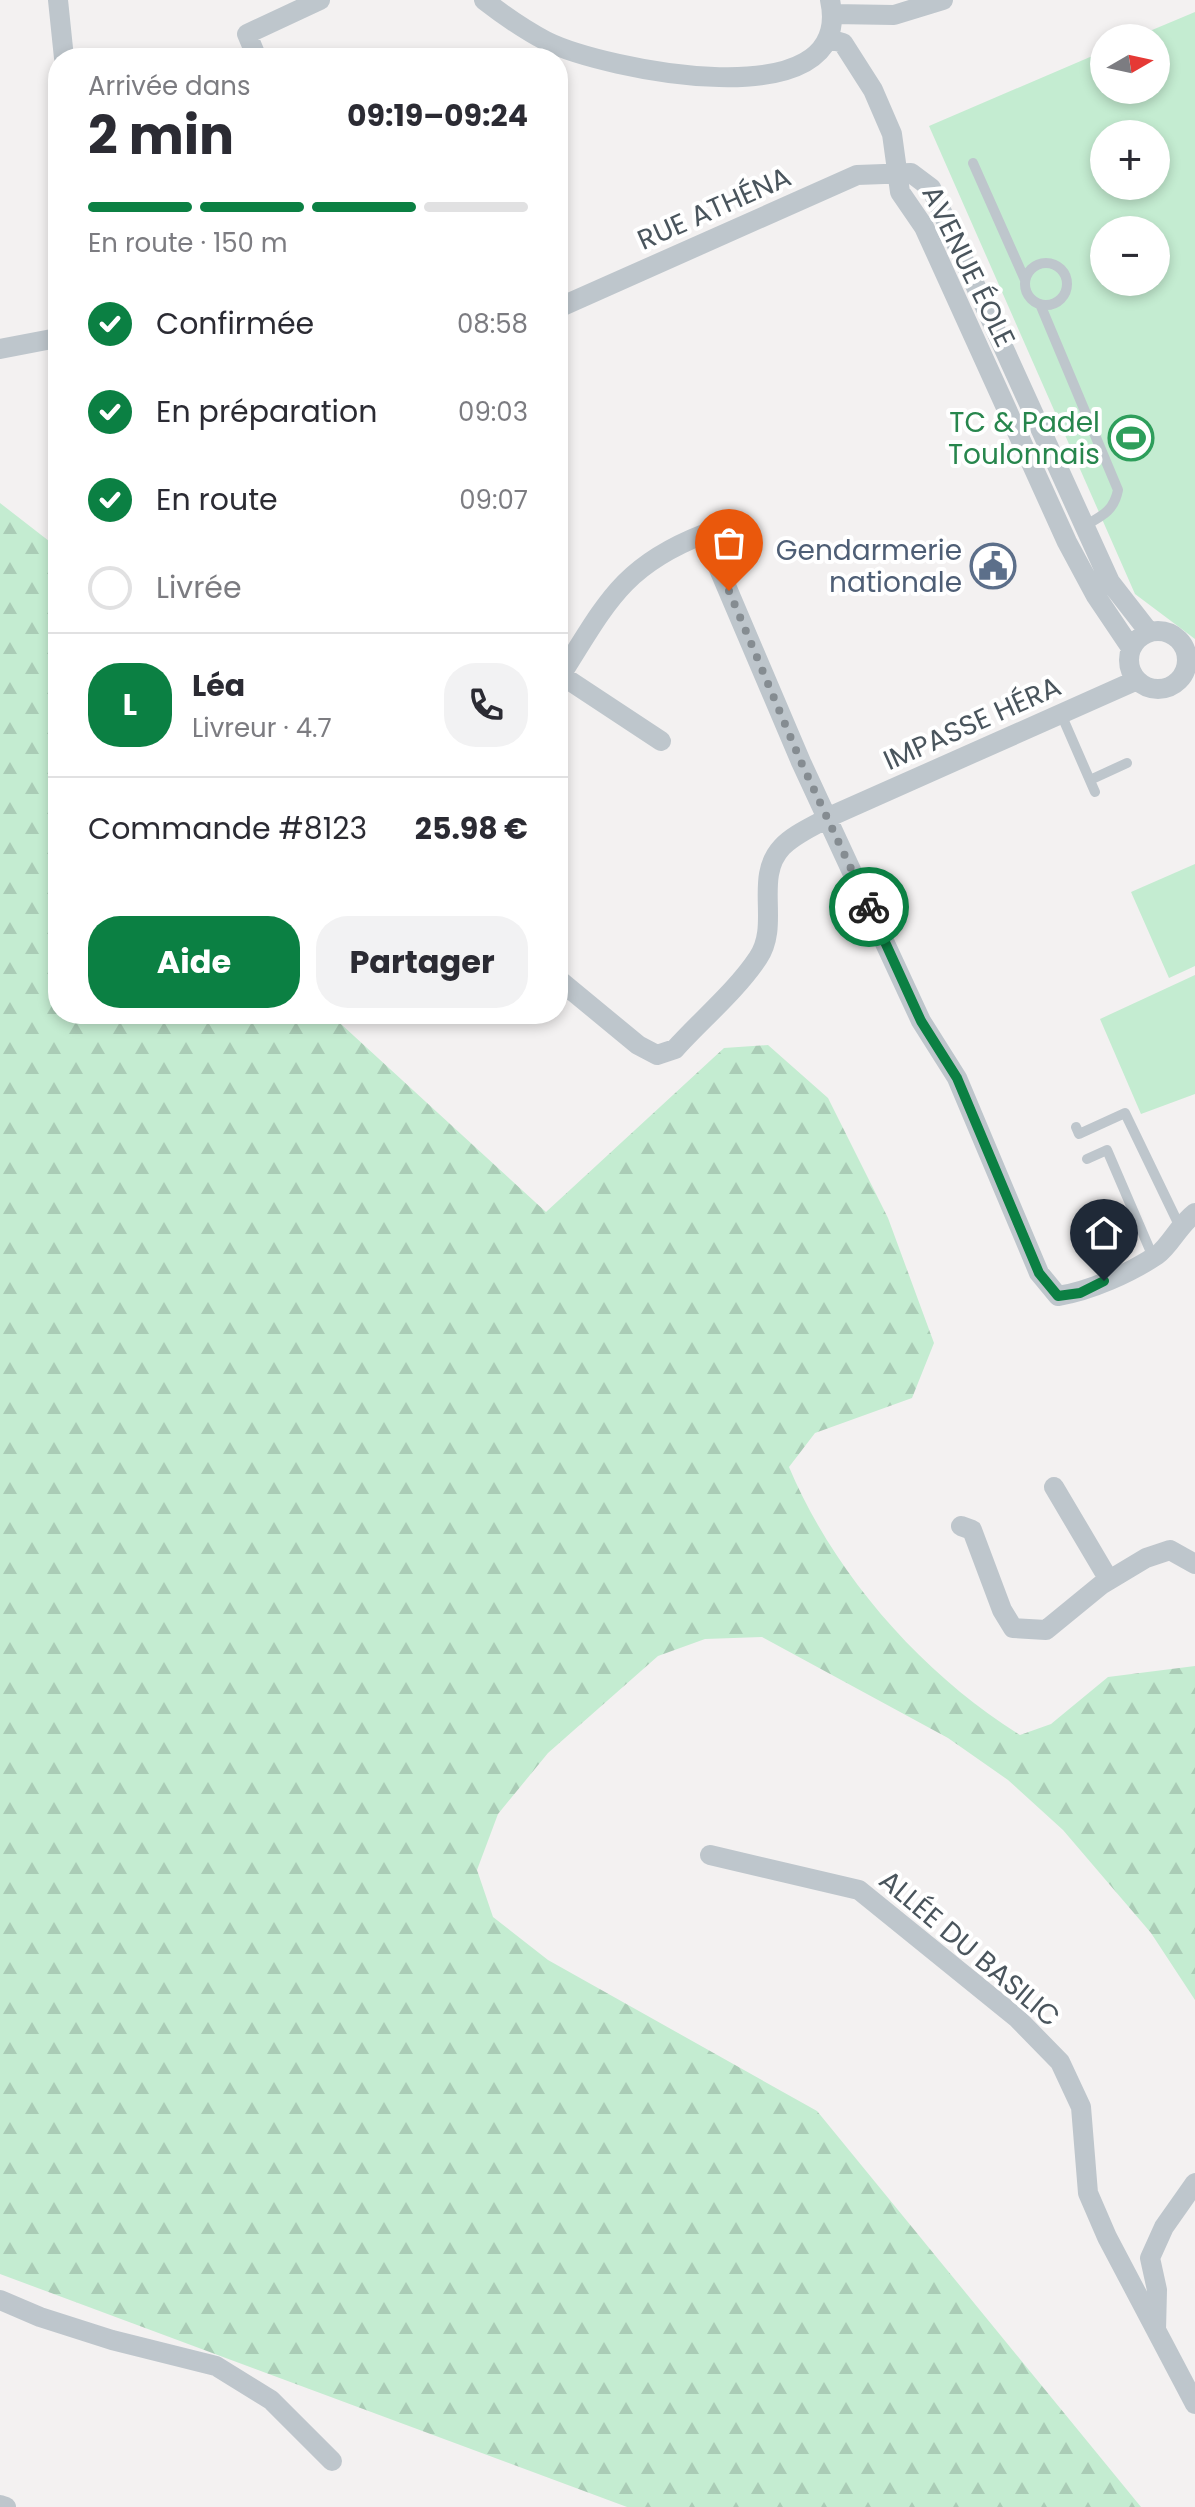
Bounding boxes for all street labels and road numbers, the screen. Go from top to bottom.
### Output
street label: RUE ATHÉNA [631,157,797,260]
street label: AVENUE ÉOLE [913,179,1025,354]
street label: IMPASSE HÉRA [877,667,1067,780]
street label: ALLÉE DU BASILIC [871,1861,1069,2036]

